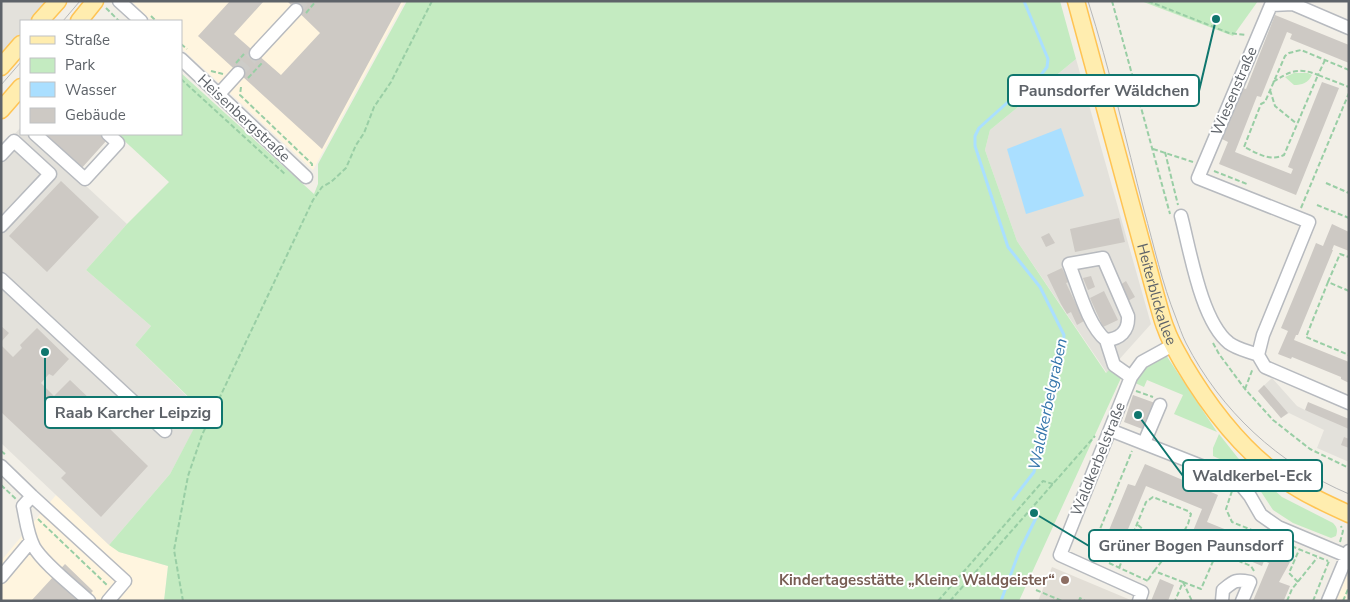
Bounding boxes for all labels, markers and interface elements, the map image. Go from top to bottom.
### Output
legend [20,20,182,135]
text: Straße [65,30,110,50]
street label: Wiesenstraße [1206,44,1262,138]
text: Park [65,55,95,75]
street label: Heisenbergstraße [193,70,295,166]
callout: Paunsdorfer Wäldchen [1008,75,1199,106]
text: Wasser [65,80,117,100]
text: Paunsdorfer Wäldchen [1019,80,1189,102]
text: Gebäude [65,105,126,125]
street label: Heiterblickallee [1132,241,1182,348]
water label: Waldkerbelgraben [1023,336,1073,472]
callout: Raab Karcher Leipzig [45,397,222,428]
street label: Waldkerbelstraße [1066,399,1130,519]
text: Raab Karcher Leipzig [55,402,211,424]
callout: Waldkerbel-Eck [1183,460,1322,491]
text: Waldkerbel-Eck [1192,465,1312,487]
callout: Grüner Bogen Paunsdorf [1089,530,1293,561]
text: Grüner Bogen Paunsdorf [1099,535,1285,557]
place label: Kindertagesstätte „Kleine Waldgeister“ [779,570,1055,590]
marker: Kindertagesstätte „Kleine Waldgeister“ [1059,574,1071,586]

